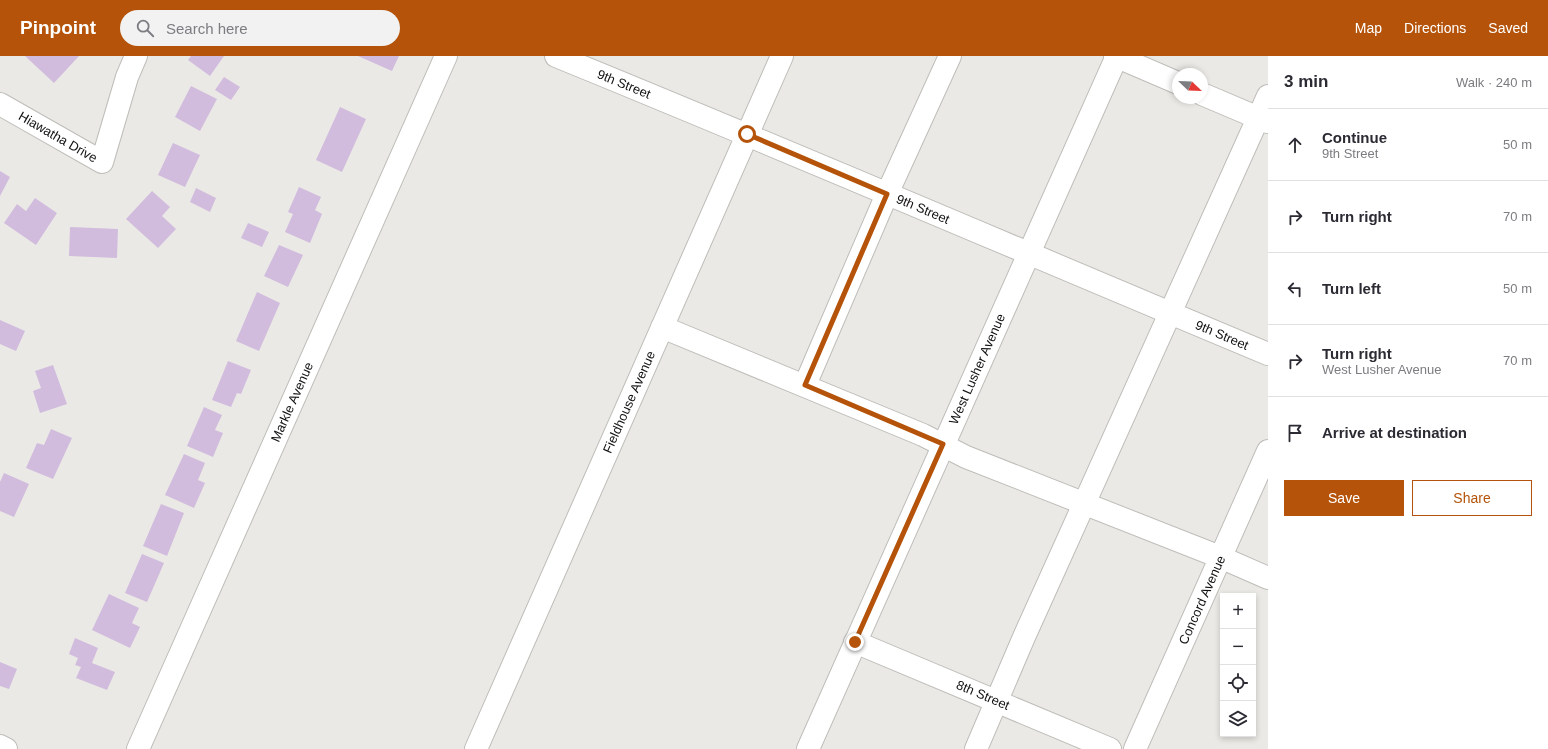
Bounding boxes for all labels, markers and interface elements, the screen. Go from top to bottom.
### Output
search box [120,10,400,46]
text: Pinpoint [20,17,96,38]
icon: search [134,17,156,39]
text: Search here [166,20,248,37]
text: Map [1355,20,1382,36]
text: Directions [1404,20,1466,36]
text: Saved [1488,20,1528,36]
street label: 9th Street [595,66,653,102]
north arrow [1172,68,1208,104]
text: 3 min [1284,72,1328,91]
text: Walk · 240 m [1456,75,1532,90]
street label: Hiawatha Drive [16,108,100,166]
route start [738,125,756,143]
text: Continue [1322,129,1387,146]
icon: ahead [1284,134,1306,156]
text: 50 m [1503,137,1532,152]
text: 9th Street [1322,146,1378,161]
street label: 9th Street [894,191,952,227]
icon: right [1284,206,1306,228]
text: Turn right [1322,208,1392,225]
text: 70 m [1503,209,1532,224]
icon: left [1284,278,1306,300]
text: Turn left [1322,280,1381,297]
text: 50 m [1503,281,1532,296]
street label: West Lusher Avenue [946,311,1008,427]
street label: 9th Street [1193,317,1251,353]
text: Turn right [1322,345,1392,362]
street label: Fieldhouse Avenue [600,349,658,455]
icon: right [1284,350,1306,372]
text: 70 m [1503,353,1532,368]
street label: Markle Avenue [268,360,316,444]
text: West Lusher Avenue [1322,362,1442,377]
icon: arrive [1284,422,1306,444]
text: Arrive at destination [1322,424,1467,441]
button: Save [1284,480,1404,516]
button: Share [1412,480,1532,516]
street label: Concord Avenue [1176,553,1228,647]
map controls [1220,593,1256,737]
button: + [1220,593,1256,629]
button: − [1220,629,1256,665]
route end [846,633,864,651]
button: locate [1220,665,1256,701]
street label: 8th Street [954,677,1012,713]
button: layers [1220,701,1256,737]

